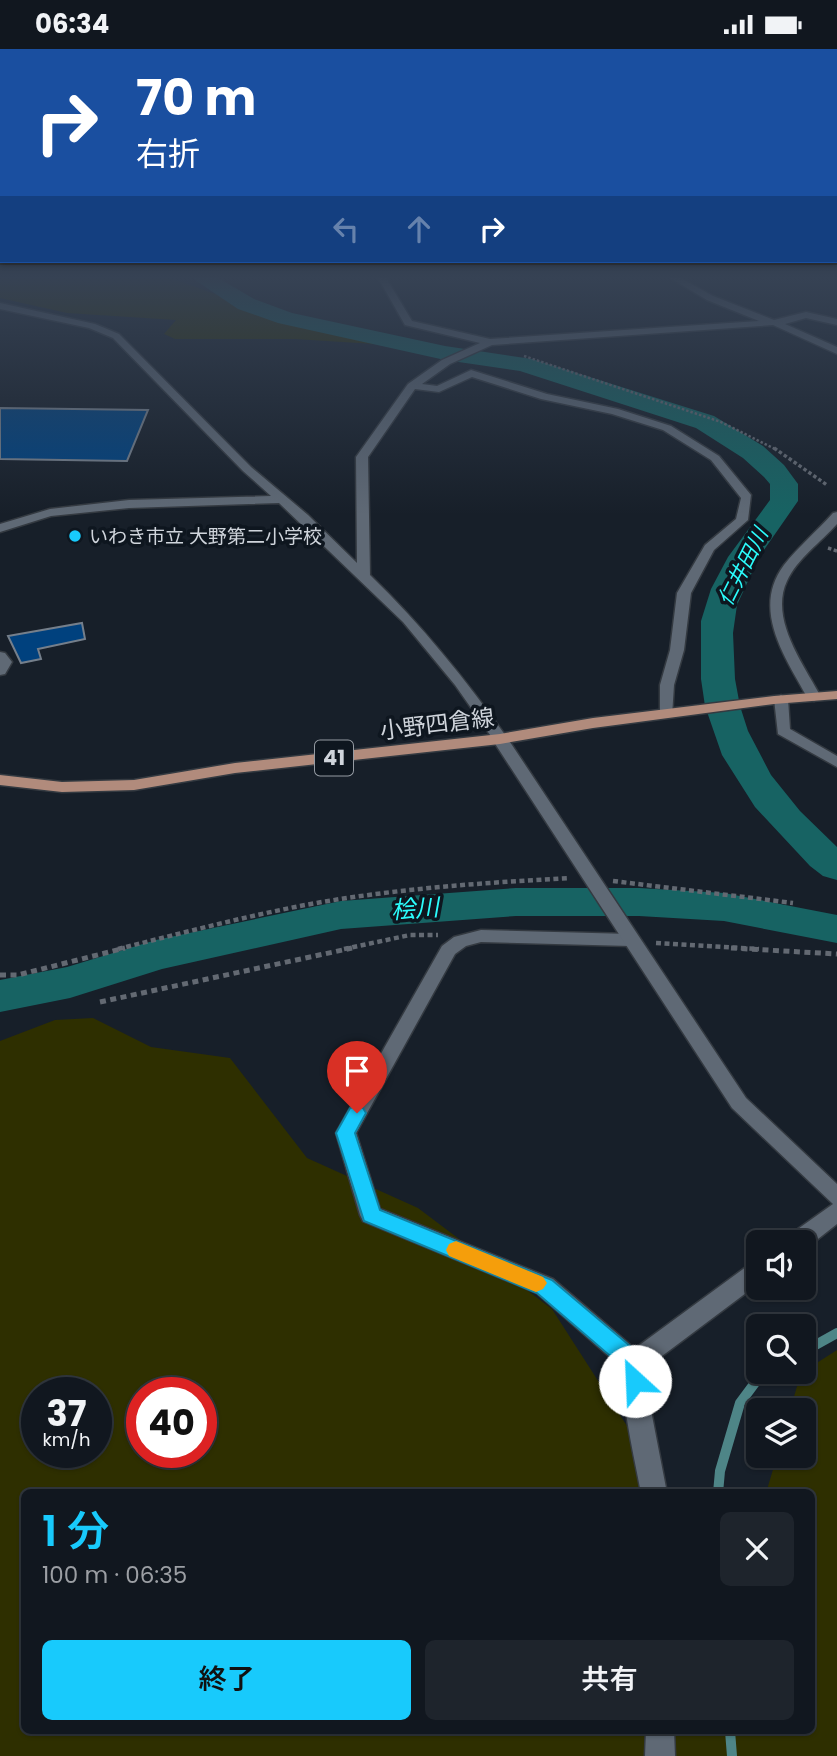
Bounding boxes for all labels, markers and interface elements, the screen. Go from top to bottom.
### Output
text: 06:34 [35,6,109,42]
text: 70 m [136,64,256,132]
icon: right [21,77,112,168]
text: 右折 [136,131,200,176]
icon: left [327,210,365,248]
icon: ahead [400,210,438,248]
icon: right [473,210,511,248]
water label: 仁井田川 [711,521,775,611]
place label: いわき市立 大野第二小学校 [89,523,322,550]
marker: いわき市立 大野第二小学校 [67,528,83,544]
street label: 小野四倉線 [378,701,496,747]
road number: 41 [315,741,353,775]
water label: 桧川 [390,890,443,927]
pin [327,1041,387,1113]
icon: arrive [338,1052,376,1090]
map controls [746,1230,816,1468]
button: sound [746,1230,816,1300]
button: search [746,1314,816,1384]
position arrow [598,1344,672,1418]
speed limit sign: 40 [126,1377,217,1468]
text: 37 [47,1389,86,1438]
button: layers [746,1398,816,1468]
text: km/h [43,1427,90,1452]
text: 1 分 [42,1502,109,1561]
button: close [720,1512,794,1586]
text: 100 m · 06:35 [42,1559,187,1591]
button: 終了 [42,1640,411,1720]
button: 共有 [425,1640,794,1720]

